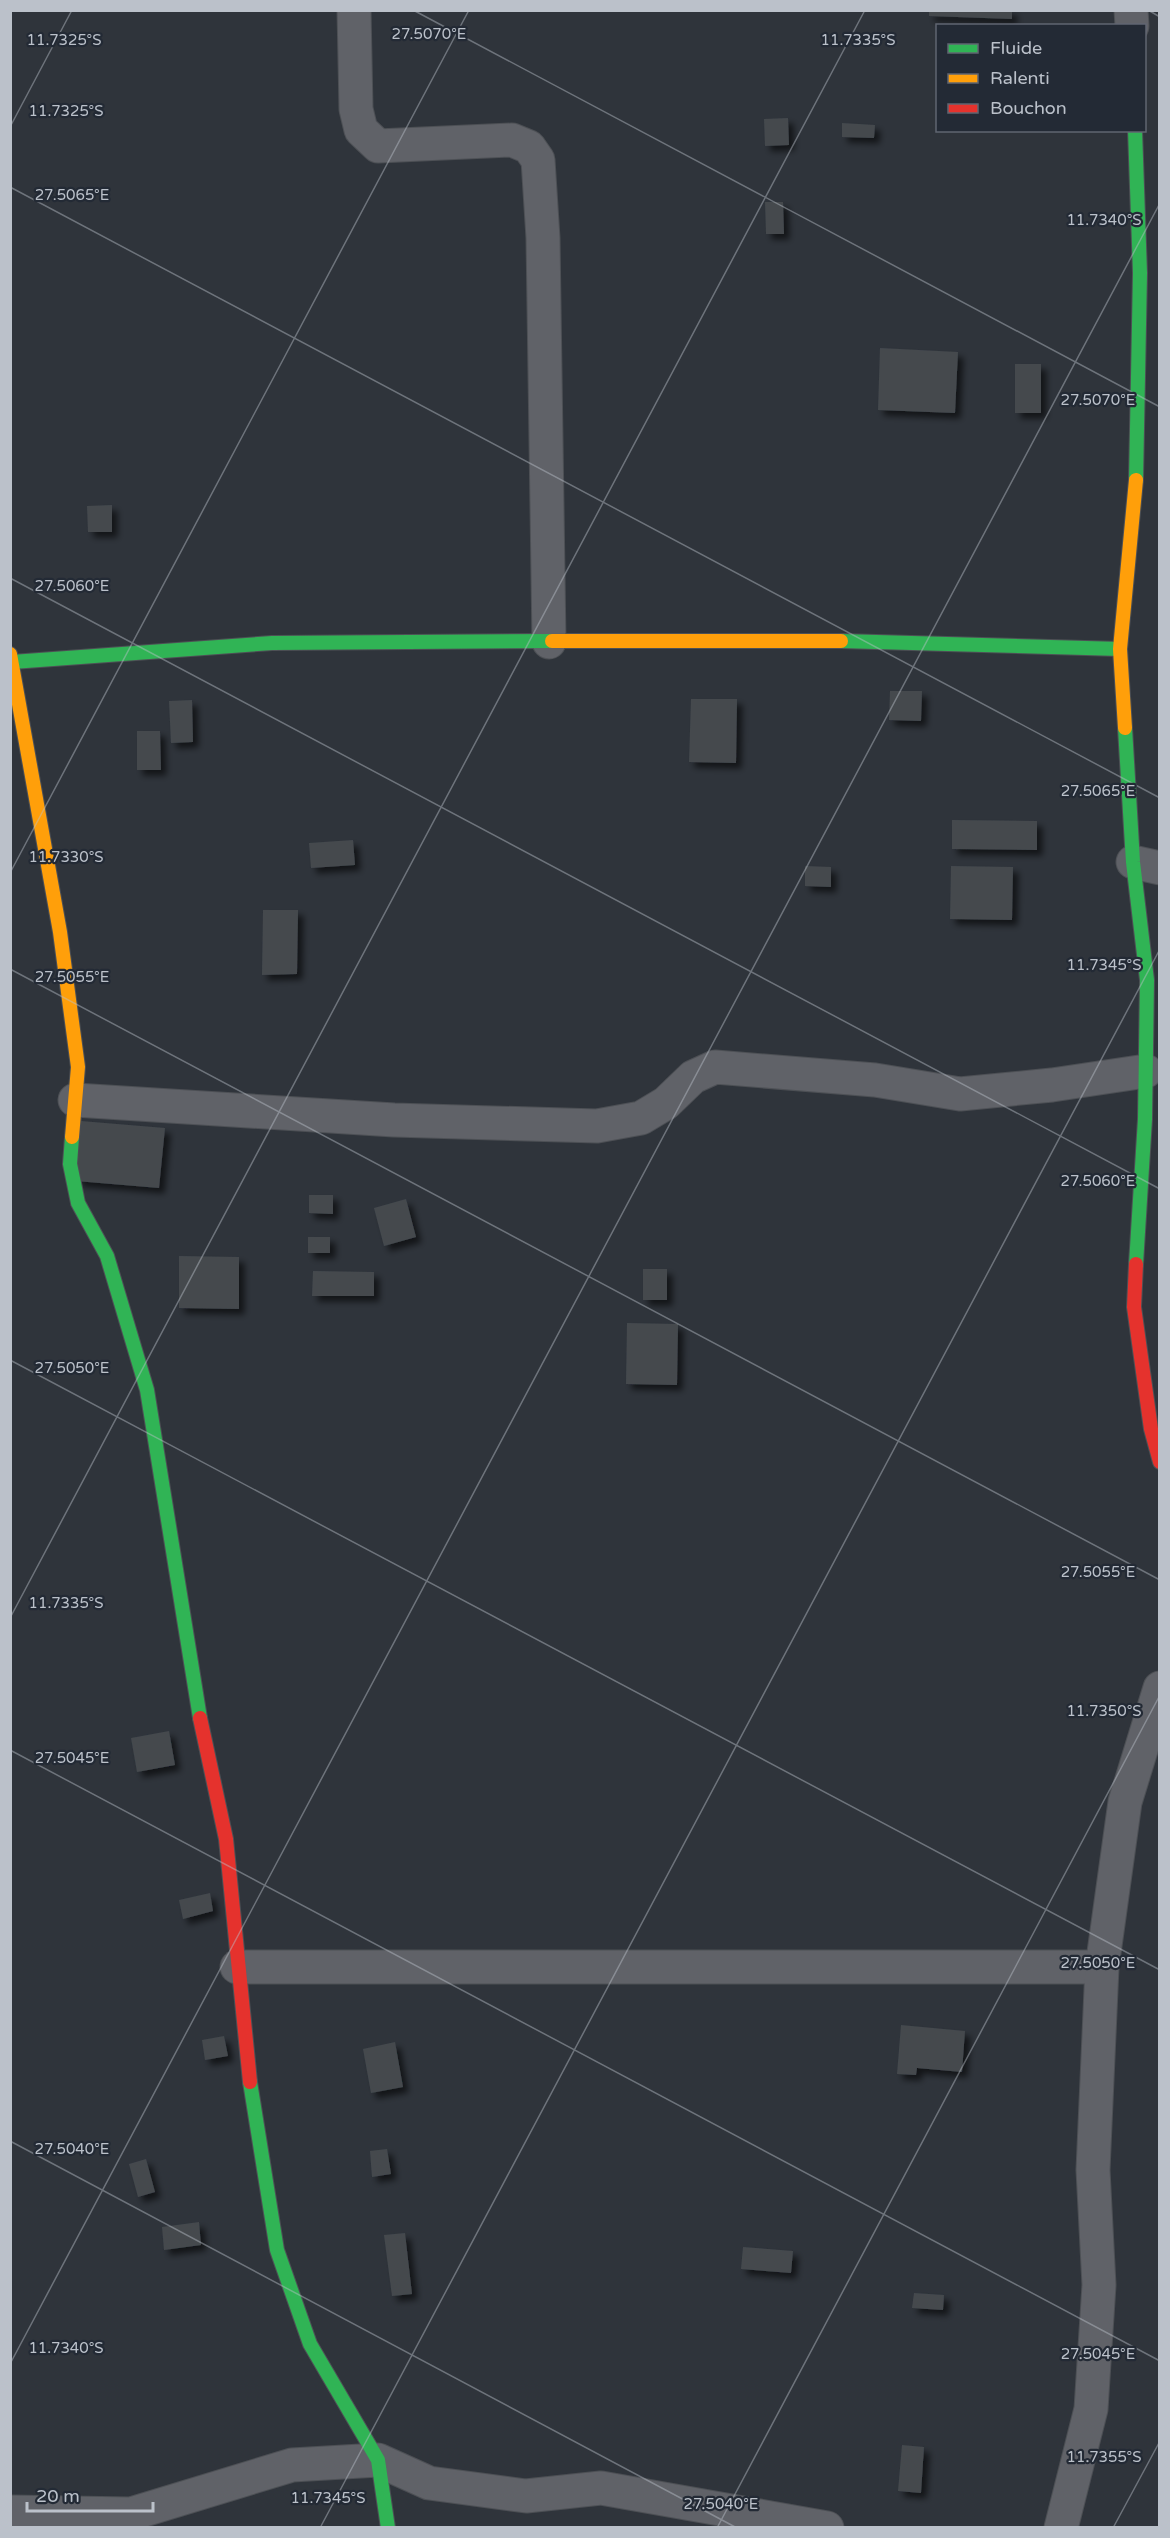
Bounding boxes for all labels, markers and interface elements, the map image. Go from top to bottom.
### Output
legend [936,24,1146,132]
text: 27.5070°E [392,25,466,43]
text: 11.7325°S [27,31,101,49]
text: 11.7335°S [821,31,895,49]
text: Fluide [990,37,1042,59]
text: Ralenti [990,67,1050,89]
text: Bouchon [990,97,1067,119]
text: 11.7325°S [29,102,103,120]
text: 27.5065°E [35,186,109,204]
text: 11.7340°S [1066,211,1142,229]
text: 27.5070°E [1061,391,1135,409]
text: 27.5060°E [35,577,109,595]
text: 27.5065°E [1061,782,1135,800]
text: 11.7330°S [28,848,104,866]
text: 11.7345°S [1067,956,1141,974]
text: 27.5055°E [35,968,109,986]
text: 27.5060°E [1061,1172,1135,1190]
text: 27.5050°E [35,1359,109,1377]
text: 27.5055°E [1061,1563,1135,1581]
text: 11.7335°S [29,1594,103,1612]
text: 11.7350°S [1066,1702,1142,1720]
text: 27.5045°E [35,1749,109,1767]
text: 27.5050°E [1061,1954,1135,1972]
text: 27.5040°E [35,2140,109,2158]
text: 11.7340°S [28,2339,104,2357]
text: 27.5045°E [1061,2345,1135,2363]
text: 11.7355°S [1067,2448,1141,2466]
scale bar [27,2475,153,2513]
text: 20 m [36,2485,80,2507]
text: 11.7345°S [291,2489,365,2507]
text: 27.5040°E [684,2495,758,2513]

